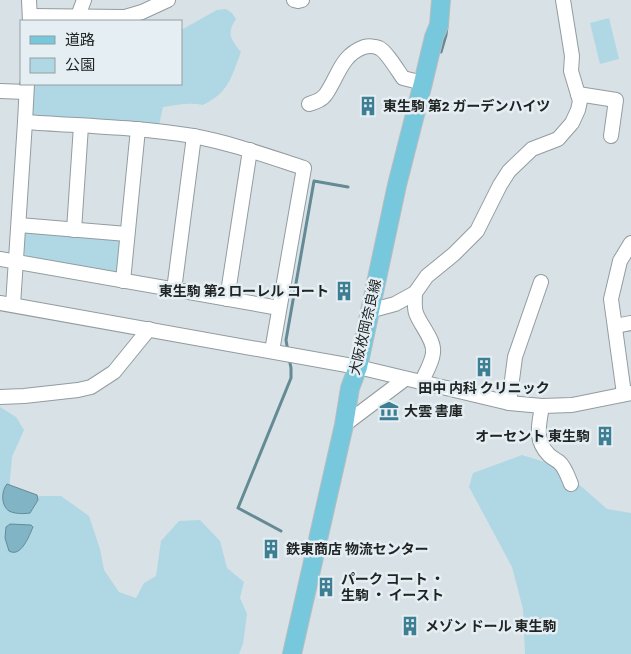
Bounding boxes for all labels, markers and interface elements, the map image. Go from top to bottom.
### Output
legend [20,20,182,85]
text: 道路 [65,30,95,48]
text: 公園 [65,55,95,73]
building icon: 東生駒 第2 ガーデンハイツ [357,95,379,117]
place label: 東生駒 第2 ガーデンハイツ [383,97,550,114]
street label: 大阪枚岡奈良線 [345,277,384,377]
building icon: 東生駒 第2 ローレル コート [333,280,355,302]
place label: 東生駒 第2 ローレル コート [159,282,329,299]
building icon: 田中 内科 クリニック [473,356,495,378]
place label: 田中 内科 クリニック [418,379,550,396]
museum icon: 大雲 書庫 [378,400,400,422]
place label: 大雲 書庫 [404,402,463,419]
building icon: オーセント 東生駒 [594,425,616,447]
place label: オーセント 東生駒 [475,427,590,444]
building icon: 鉄東商店 物流センター [260,538,282,560]
place label: 鉄東商店 物流センター [286,540,429,557]
place label: パーク コート ・ 生駒 ・ イースト [341,570,445,603]
building icon: パーク コート ・ 生駒 ・ イースト [315,576,337,598]
building icon: メゾン ドール 東生駒 [399,615,421,637]
place label: メゾン ドール 東生駒 [425,617,557,634]

